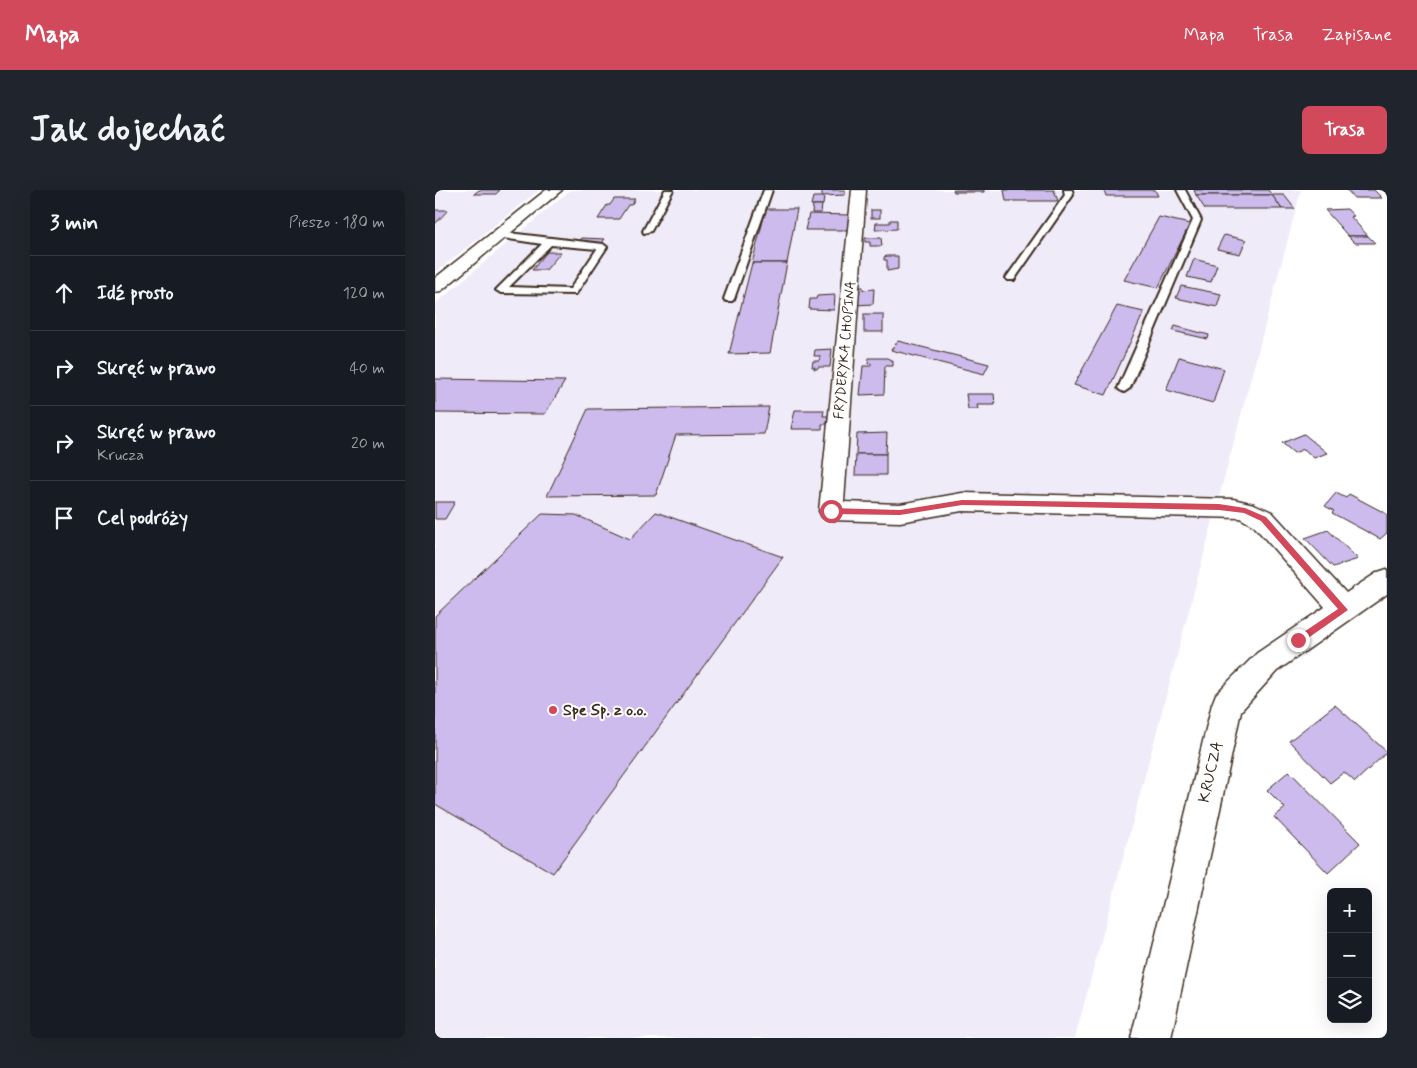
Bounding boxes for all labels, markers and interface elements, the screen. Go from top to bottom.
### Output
text: Mapa [25,20,80,51]
text: Mapa [1184,23,1225,47]
text: Trasa [1253,23,1293,47]
text: Zapisane [1321,23,1392,47]
button: Trasa [1302,106,1387,154]
text: Jak dojechać [30,107,225,153]
text: 3 min [50,209,98,237]
text: Pieszo · 180 m [289,212,385,233]
icon: ahead [50,279,78,307]
street label: FRYDERYKA CHOPINA [830,280,860,420]
text: Idź prosto [97,281,174,306]
text: 120 m [343,283,385,304]
icon: right [50,354,78,382]
text: Skręć w prawo [97,356,216,381]
text: 40 m [349,358,385,379]
text: Skręć w prawo [97,420,216,445]
icon: right [50,429,78,457]
text: 20 m [351,433,385,454]
text: Krucza [97,445,144,466]
route start [820,500,843,523]
icon: arrive [50,504,78,532]
text: Cel podróży [97,506,188,531]
route end [1287,629,1310,652]
place label: Spe Sp. z o.o. [563,700,647,721]
marker: Spe Sp. z o.o. [547,704,559,716]
street label: KRUCZA [1194,739,1228,805]
map controls [1327,888,1372,1023]
button: + [1327,888,1372,933]
button: − [1327,933,1372,978]
button: layers [1327,978,1372,1023]

